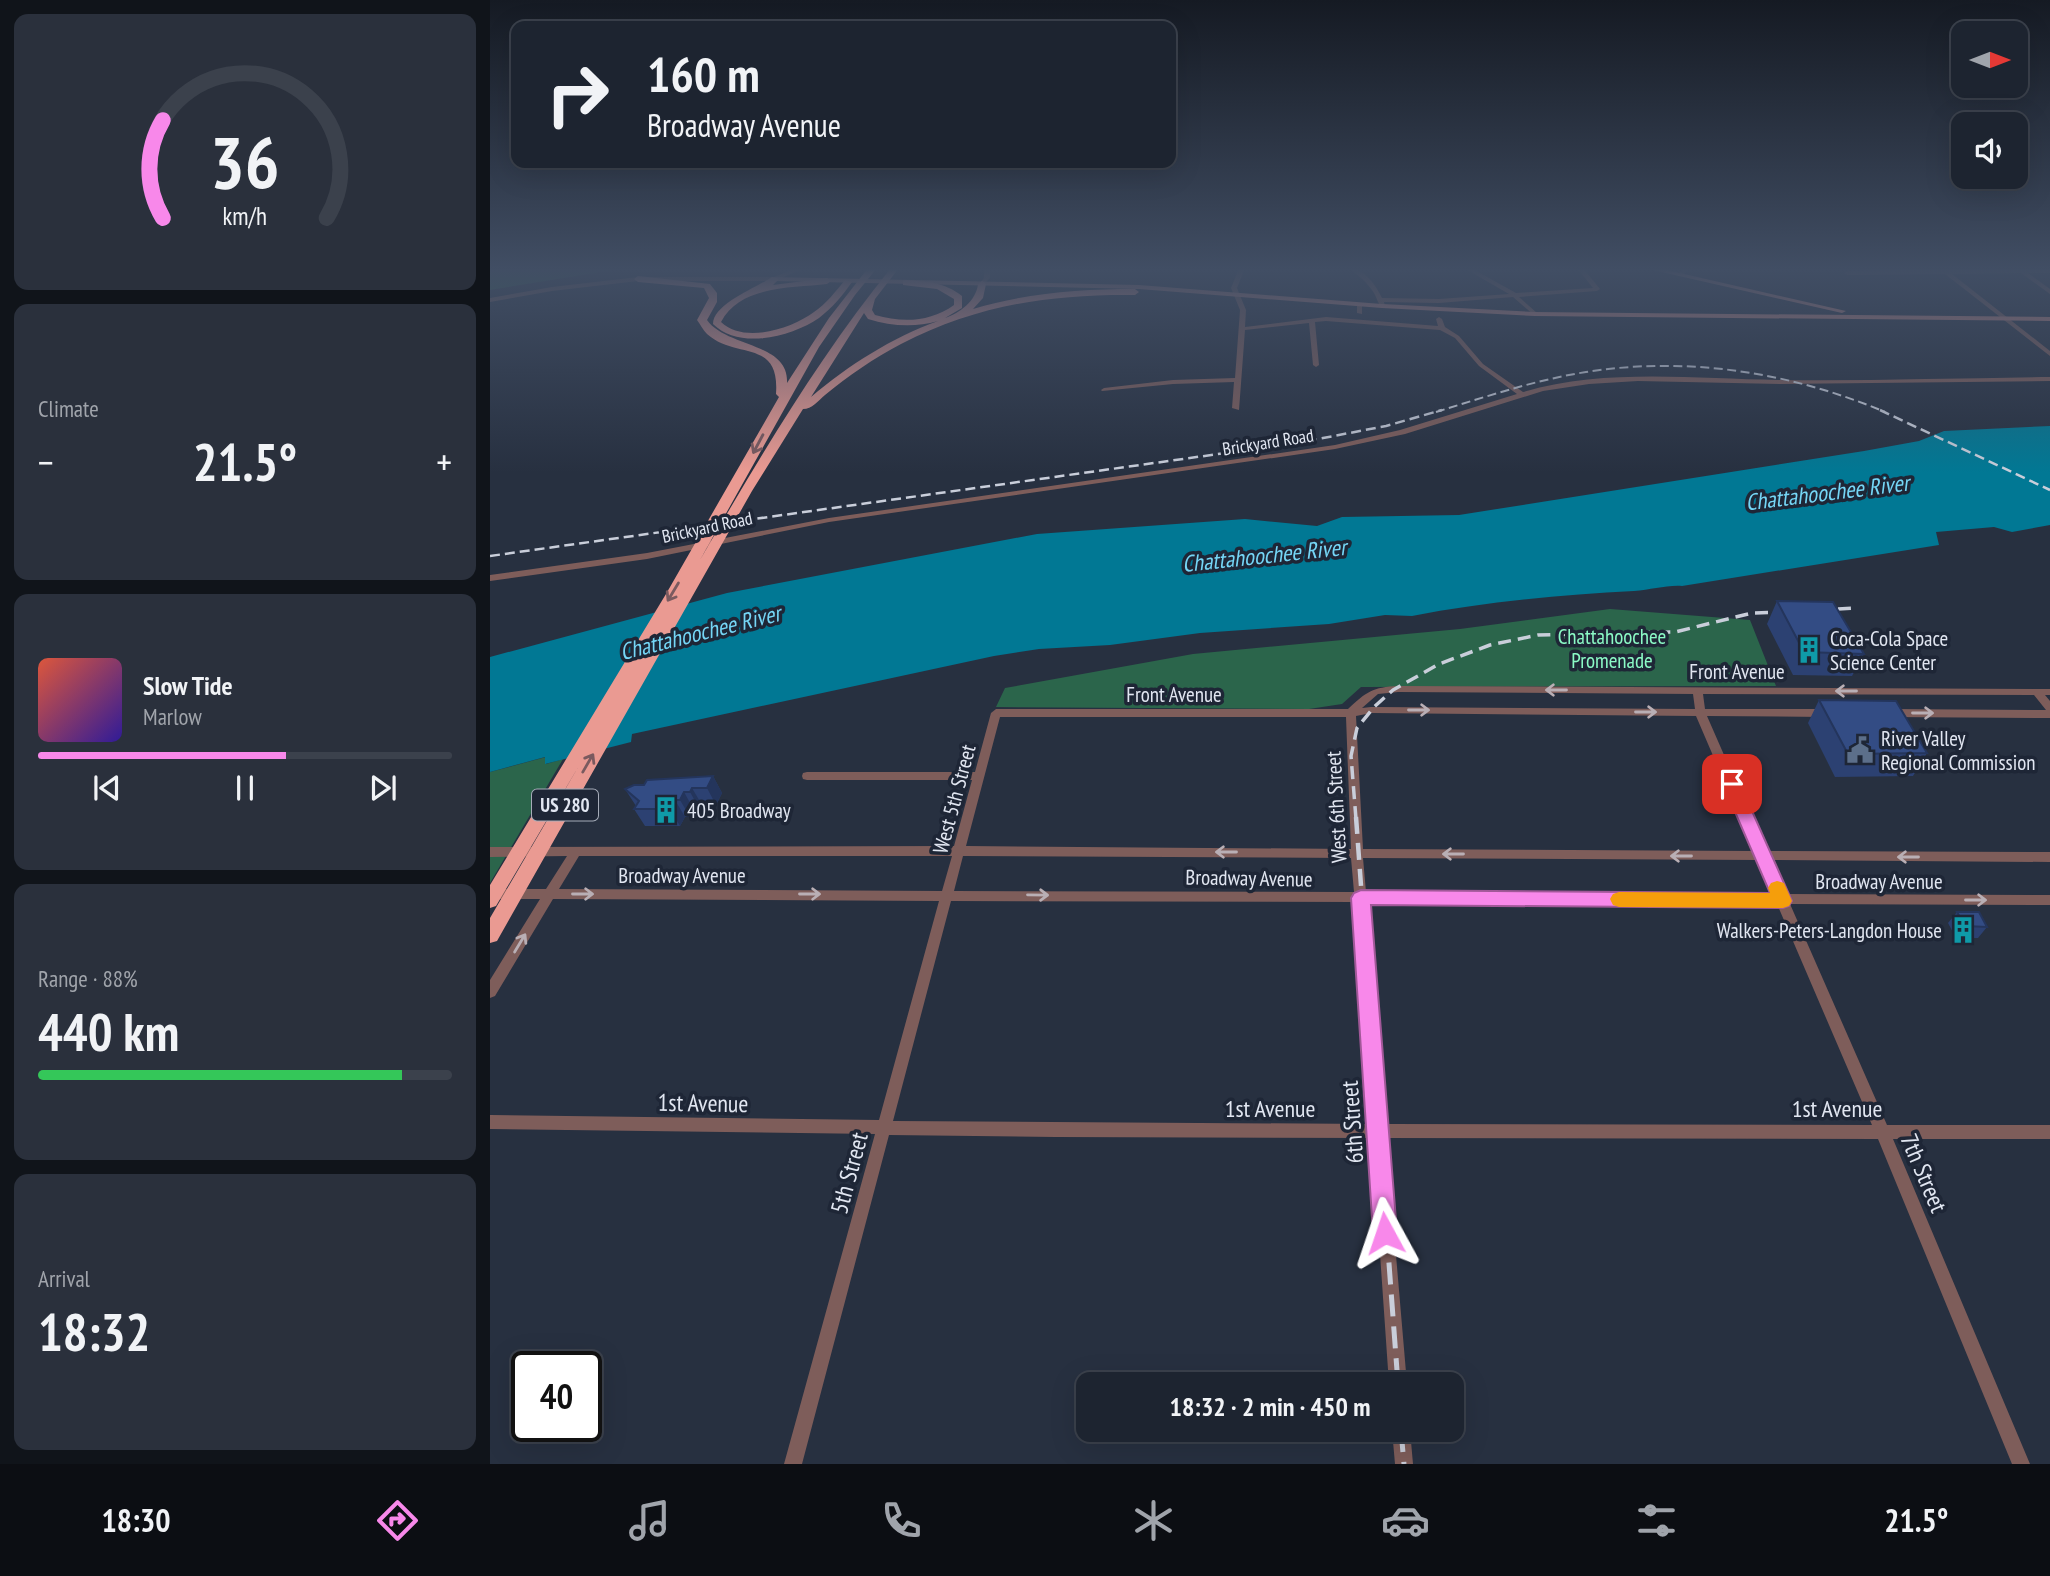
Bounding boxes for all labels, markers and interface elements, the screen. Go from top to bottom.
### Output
north arrow [1951,21,2028,98]
map controls [1951,21,2028,189]
text: 160 m [647,42,760,106]
icon: right [532,49,623,140]
text: Broadway Avenue [647,104,841,146]
button: sound [1951,112,2028,189]
text: 36 [210,114,280,208]
text: km/h [223,200,267,232]
text: Climate [38,394,99,423]
street label: Brickyard Road [1221,423,1315,461]
text: 21.5° [193,428,297,495]
one-way arrow [751,433,764,454]
text: − [38,437,54,486]
text: + [436,437,452,486]
water label: Chattahoochee River [1744,467,1914,516]
street label: Brickyard Road [660,506,754,548]
water label: Chattahoochee River [1181,532,1351,578]
one-way arrow [666,581,680,601]
water label: Chattahoochee River [617,597,787,666]
park label: Chattahoochee Promenade [1558,623,1666,674]
place label: Coca-Cola Space Science Center [1830,625,1948,676]
building icon: Coca-Cola Space Science Center [1794,635,1824,665]
street label: Front Avenue [1689,658,1785,685]
text: Slow Tide [143,669,233,702]
street label: Front Avenue [1126,681,1222,708]
one-way arrow [1545,683,1568,697]
one-way arrow [1835,684,1858,698]
text: Marlow [143,702,202,731]
one-way arrow [1407,703,1430,717]
one-way arrow [1635,705,1658,719]
one-way arrow [1911,706,1934,720]
place label: River Valley Regional Commission [1881,725,2035,776]
public building icon: River Valley Regional Commission [1845,735,1875,765]
street label: West 5th Street [926,741,982,856]
street label: West 6th Street [1320,750,1352,864]
one-way arrow [582,754,596,774]
pin [1702,754,1762,814]
icon: arrive [1713,765,1751,803]
icon: previous [88,769,126,807]
icon: pause [226,769,264,807]
icon: next [364,769,402,807]
road number: US 280 [532,790,598,820]
building icon: 405 Broadway [651,795,681,825]
place label: 405 Broadway [687,797,791,824]
one-way arrow [1215,846,1238,859]
one-way arrow [1442,847,1465,861]
one-way arrow [1670,849,1693,863]
one-way arrow [1897,850,1920,864]
street label: Broadway Avenue [618,862,746,889]
street label: Broadway Avenue [1185,863,1313,893]
street label: Broadway Avenue [1815,868,1943,895]
one-way arrow [571,887,594,901]
one-way arrow [798,887,821,901]
one-way arrow [1026,888,1049,902]
one-way arrow [1964,893,1987,907]
building icon: Walkers-Peters-Langdon House [1948,915,1978,945]
place label: Walkers-Peters-Langdon House [1717,917,1942,944]
one-way arrow [512,934,527,953]
text: Range · 88% [38,964,138,993]
text: 440 km [38,998,179,1065]
street label: 6th Street [1334,1079,1370,1164]
street label: 1st Avenue [657,1087,749,1119]
street label: 1st Avenue [1225,1093,1315,1124]
street label: 1st Avenue [1792,1093,1882,1124]
street label: 5th Street [823,1129,875,1217]
street label: 7th Street [1894,1129,1955,1217]
position arrow [1348,1196,1422,1270]
text: Arrival [38,1264,90,1293]
text: 18:32 [38,1298,150,1365]
speed limit sign: 40 [511,1351,602,1442]
text: 18:32 · 2 min · 450 m [1170,1390,1370,1423]
icon: directions [373,1496,422,1545]
icon: music [625,1496,674,1545]
icon: phone [877,1496,926,1545]
icon: climate [1129,1496,1178,1545]
icon: car [1381,1496,1430,1545]
icon: filters [1632,1496,1681,1545]
text: 18:30 [101,1499,171,1541]
text: 21.5° [1884,1499,1949,1541]

